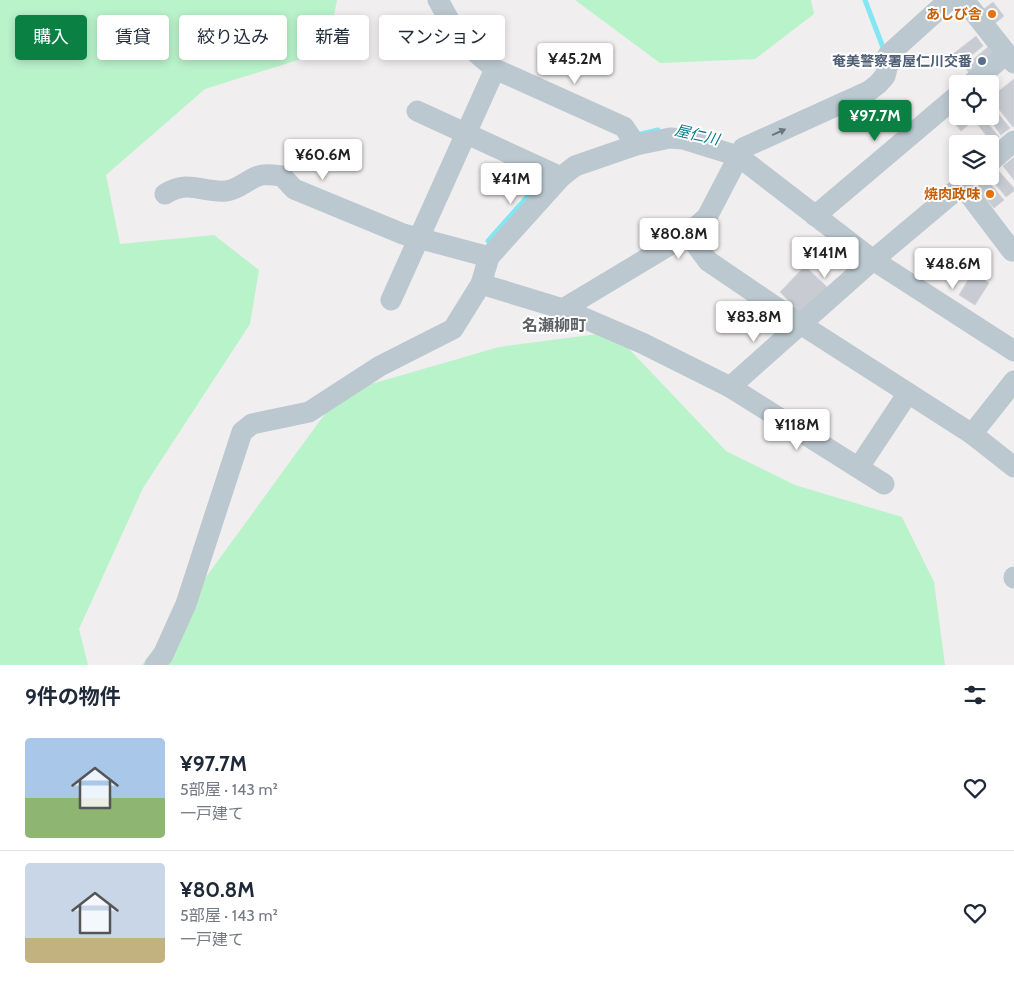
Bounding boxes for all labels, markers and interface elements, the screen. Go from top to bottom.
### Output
place label: あしび舎 [926,5,982,23]
marker: あしび舎 [986,8,998,20]
chip: 購入 [15,15,87,60]
chip: 賃貸 [97,15,169,60]
chip: 絞り込み [179,15,287,60]
chip: 新着 [297,15,369,60]
chip: マンション [379,15,505,60]
pin: ¥45.2M [534,42,616,85]
text: ¥45.2M [548,49,602,68]
place label: 奄美警察署屋仁川交番 [832,52,972,70]
marker: 奄美警察署屋仁川交番 [976,55,988,67]
map controls [949,75,999,185]
button: locate [949,75,999,125]
pin: ¥97.7M [834,100,916,142]
text: ¥97.7M [850,106,900,125]
water label: 屋仁川 [673,121,723,149]
one-way arrow [772,128,786,136]
button: layers [949,135,999,185]
pin: ¥60.6M [282,138,364,181]
text: ¥60.6M [295,145,351,164]
pin: ¥41M [481,162,541,205]
text: ¥41M [492,169,530,188]
place label: 焼肉政味 [924,185,981,203]
marker: 焼肉政味 [984,188,996,200]
pin: ¥80.8M [638,218,720,260]
text: ¥80.8M [651,224,708,243]
pin: ¥141M [790,236,860,279]
text: ¥141M [803,243,847,262]
pin: ¥48.6M [912,248,994,290]
text: ¥48.6M [925,254,981,273]
pin: ¥83.8M [713,300,795,343]
text: ¥83.8M [727,307,781,326]
district label: 名瀬柳町 [522,316,586,335]
pin: ¥118M [762,408,832,451]
text: ¥118M [775,415,819,434]
icon: filters [961,681,989,709]
text: 9件の物件 [25,684,121,709]
text: ¥97.7M [180,751,247,776]
icon: home [65,758,125,818]
icon: heart [961,774,989,802]
text: 5部屋 · 143 m² [180,780,278,799]
text: 一戸建て [180,804,244,823]
text: ¥80.8M [180,877,255,902]
icon: home [65,883,125,943]
icon: heart [961,899,989,927]
text: 5部屋 · 143 m² [180,906,278,925]
text: 一戸建て [180,930,244,949]

